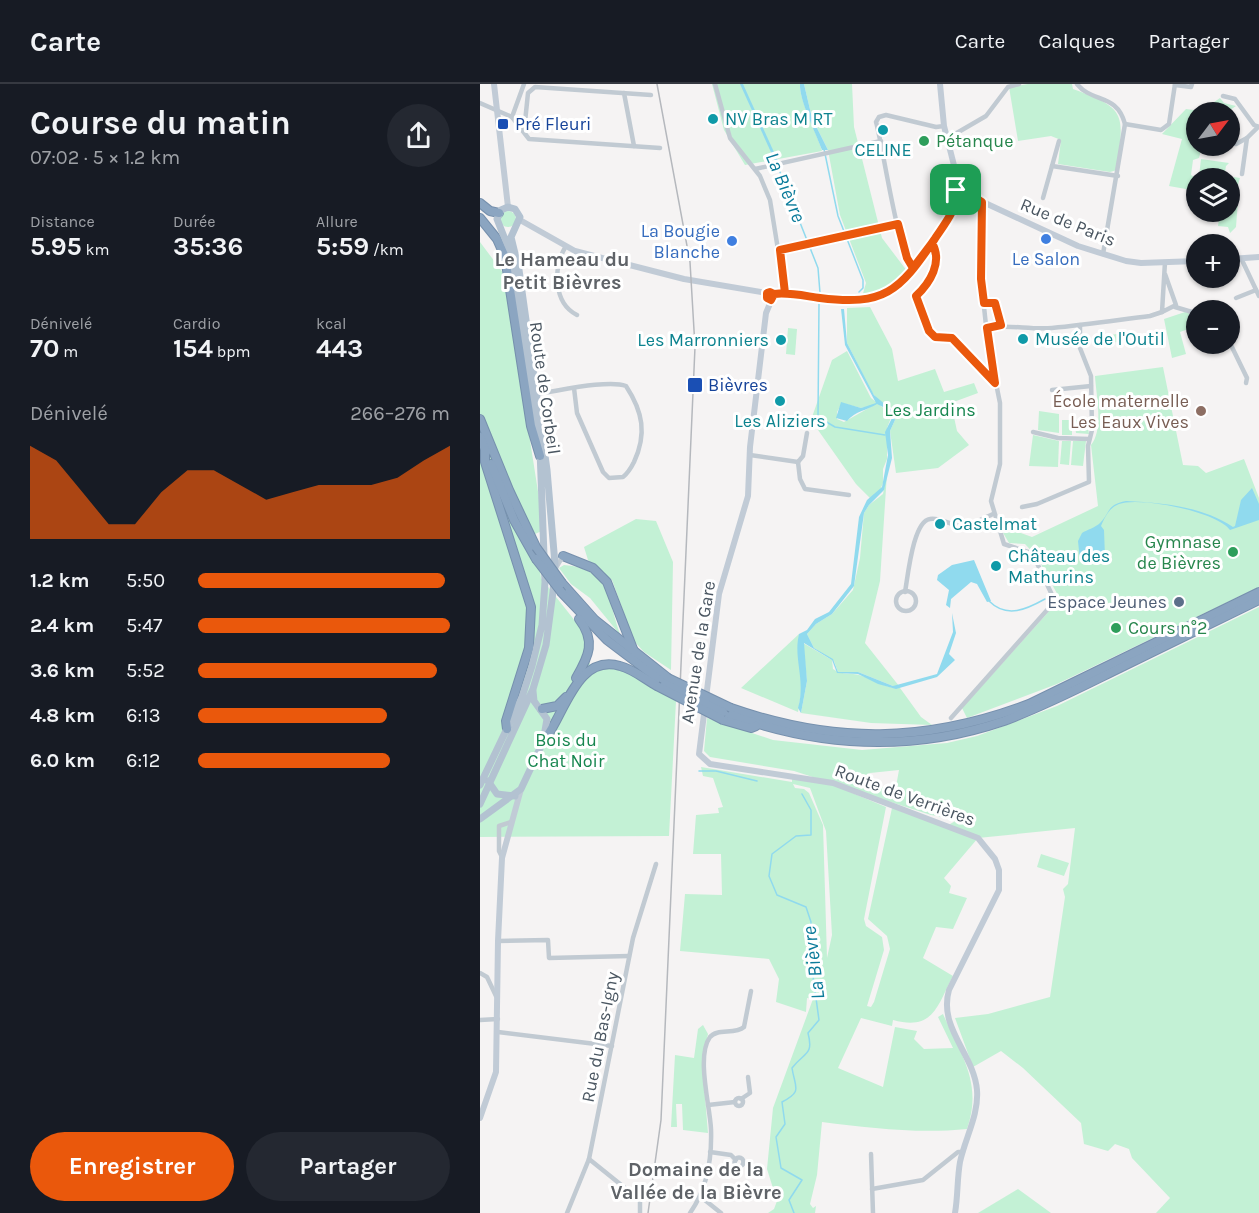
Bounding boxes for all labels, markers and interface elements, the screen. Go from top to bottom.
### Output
text: Carte [30,25,101,58]
text: Carte [955,29,1005,53]
text: Calques [1038,29,1116,53]
text: Partager [1149,29,1229,53]
north arrow [1186,102,1240,156]
map controls [1186,102,1240,354]
text: Course du matin [30,104,291,142]
button: share [387,104,450,167]
place label: NV Bras M RT [725,108,833,130]
marker: NV Bras M RT [706,112,720,126]
place label: Pré Fleuri [515,113,591,135]
marker: Pré Fleuri [496,117,510,131]
marker: CELINE [876,123,890,137]
place label: Pétanque [936,130,1013,152]
marker: Pétanque [917,134,931,148]
place label: CELINE [854,139,912,161]
text: 07:02 · 5 × 1.2 km [30,146,180,169]
water label: La Bièvre [761,149,811,226]
pin [930,164,981,215]
button: layers [1186,168,1240,222]
icon: arrive [939,173,972,206]
street label: Rue de Paris [1017,193,1119,251]
text: Distance [30,212,95,231]
text: Durée [173,212,215,231]
text: Allure [316,212,358,231]
place label: La Bougie Blanche [641,220,720,263]
text: 5.95 [30,231,82,262]
text: 35:36 [173,231,243,262]
text: 5:59 [316,231,369,262]
marker: Le Salon [1039,232,1053,246]
marker: La Bougie Blanche [725,234,739,248]
button: + [1186,234,1240,288]
text: km [82,240,110,259]
text: /km [369,240,404,259]
district label: Le Hameau du Petit Bièvres [494,248,630,294]
place label: Le Salon [1012,248,1080,270]
button: − [1186,300,1240,354]
text: Dénivelé [30,314,92,333]
text: Cardio [173,314,220,333]
text: kcal [316,314,347,333]
street label: Route de Corbeil [525,320,565,456]
place label: Musée de l'Outil [1035,328,1165,350]
place label: Les Marronniers [637,329,769,351]
marker: Musée de l'Outil [1016,332,1030,346]
text: 70 [30,333,59,364]
text: 154 [173,333,213,364]
text: 443 [316,333,363,364]
marker: Les Marronniers [774,333,788,347]
text: m [59,342,78,361]
text: bpm [213,342,250,361]
place label: Bièvres [708,374,768,396]
marker: Bièvres [686,376,704,394]
place label: École maternelle Les Eaux Vives [1053,389,1189,433]
marker: Les Aliziers [773,394,787,408]
park label: Les Jardins [884,399,976,421]
text: Dénivelé [30,402,108,425]
text: 266–276 m [350,402,450,425]
marker: École maternelle Les Eaux Vives [1194,404,1208,418]
place label: Les Aliziers [734,410,826,432]
place label: Castelmat [952,513,1037,535]
marker: Castelmat [933,517,947,531]
place label: Gymnase de Bièvres [1137,531,1221,574]
place label: Château des Mathurins [1008,545,1110,588]
marker: Gymnase de Bièvres [1226,545,1240,559]
marker: Château des Mathurins [989,559,1003,573]
text: 1.2 km [30,569,89,592]
text: 5:50 [126,569,165,592]
street label: Avenue de la Gare [676,579,720,725]
place label: Espace Jeunes [1047,591,1167,613]
marker: Espace Jeunes [1172,595,1186,609]
text: 2.4 km [30,614,94,637]
text: 5:47 [126,614,162,637]
place label: Cours n°2 [1128,617,1207,639]
marker: Cours n°2 [1109,621,1123,635]
text: 3.6 km [30,659,95,682]
text: 5:52 [126,659,165,682]
text: 4.8 km [30,704,95,727]
text: 6:13 [126,704,160,727]
park label: Bois du Chat Noir [528,729,605,772]
text: 6.0 km [30,749,95,772]
text: 6:12 [126,749,160,772]
street label: Route de Verrières [832,759,978,831]
water label: La Bièvre [798,925,829,1001]
street label: Rue du Bas-Igny [577,969,624,1104]
button: Enregistrer [30,1132,234,1201]
button: Partager [246,1132,450,1201]
district label: Domaine de la Vallée de la Bièvre [610,1158,782,1204]

